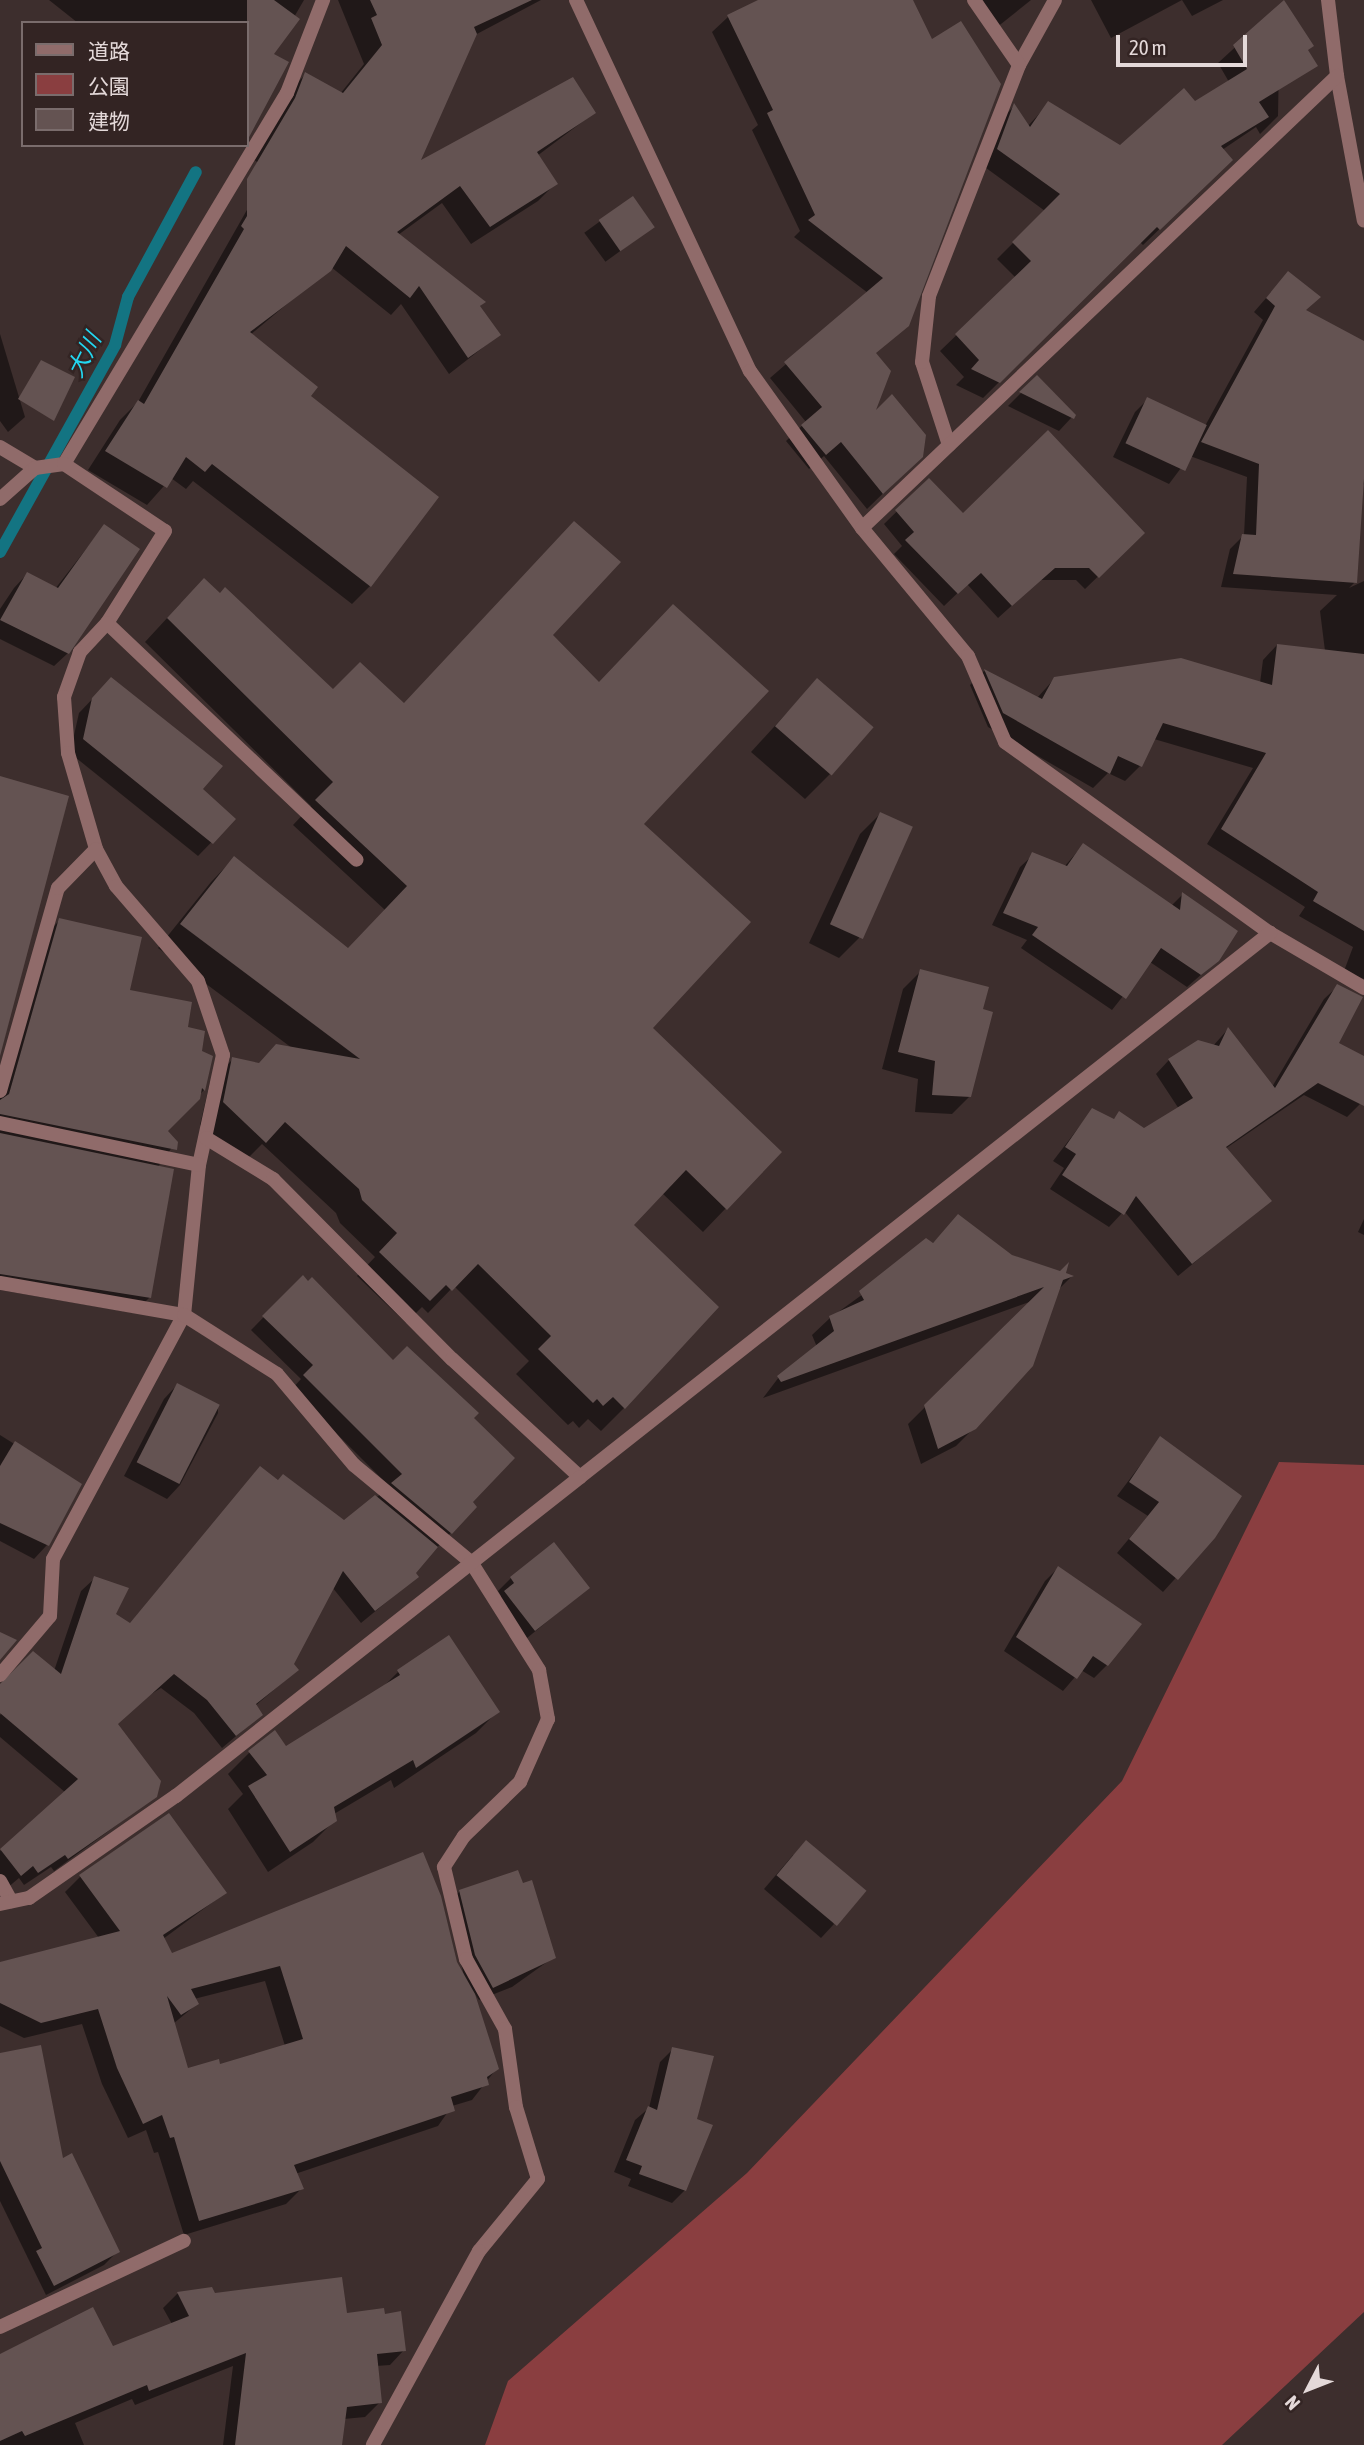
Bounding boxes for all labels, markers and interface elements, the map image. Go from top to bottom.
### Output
legend [21,21,248,147]
scale bar [1119,21,1250,65]
text: 20 m [1129,35,1167,59]
text: 道路 [88,39,130,63]
text: 公園 [88,74,130,98]
text: 建物 [88,109,130,133]
water label: 大川 [61,328,107,382]
north arrow [1273,2354,1343,2424]
text: N [1280,2392,1304,2415]

